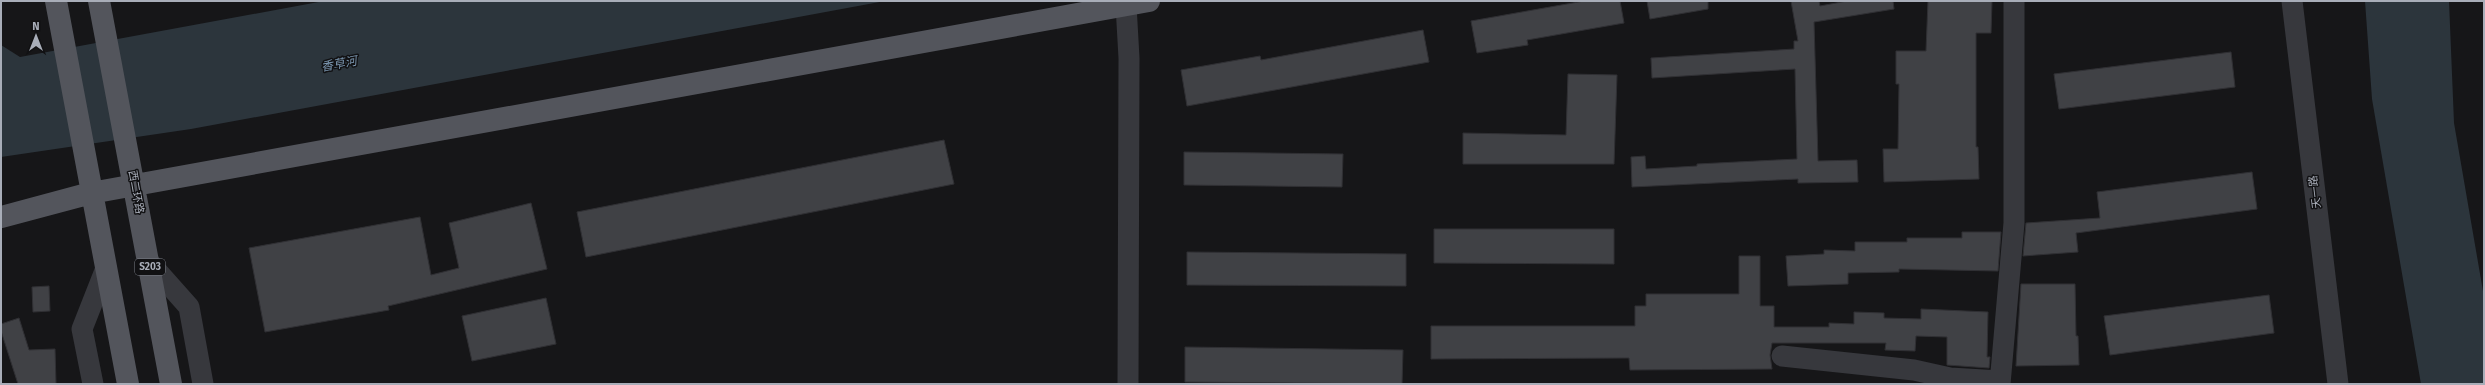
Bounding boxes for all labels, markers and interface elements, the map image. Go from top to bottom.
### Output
north arrow [16,16,56,56]
text: N [32,20,40,33]
water label: 香草河 [320,53,360,74]
street label: 西二环路 [126,169,146,215]
street label: 天一路 [2307,175,2323,209]
road number: S203 [135,259,165,275]

